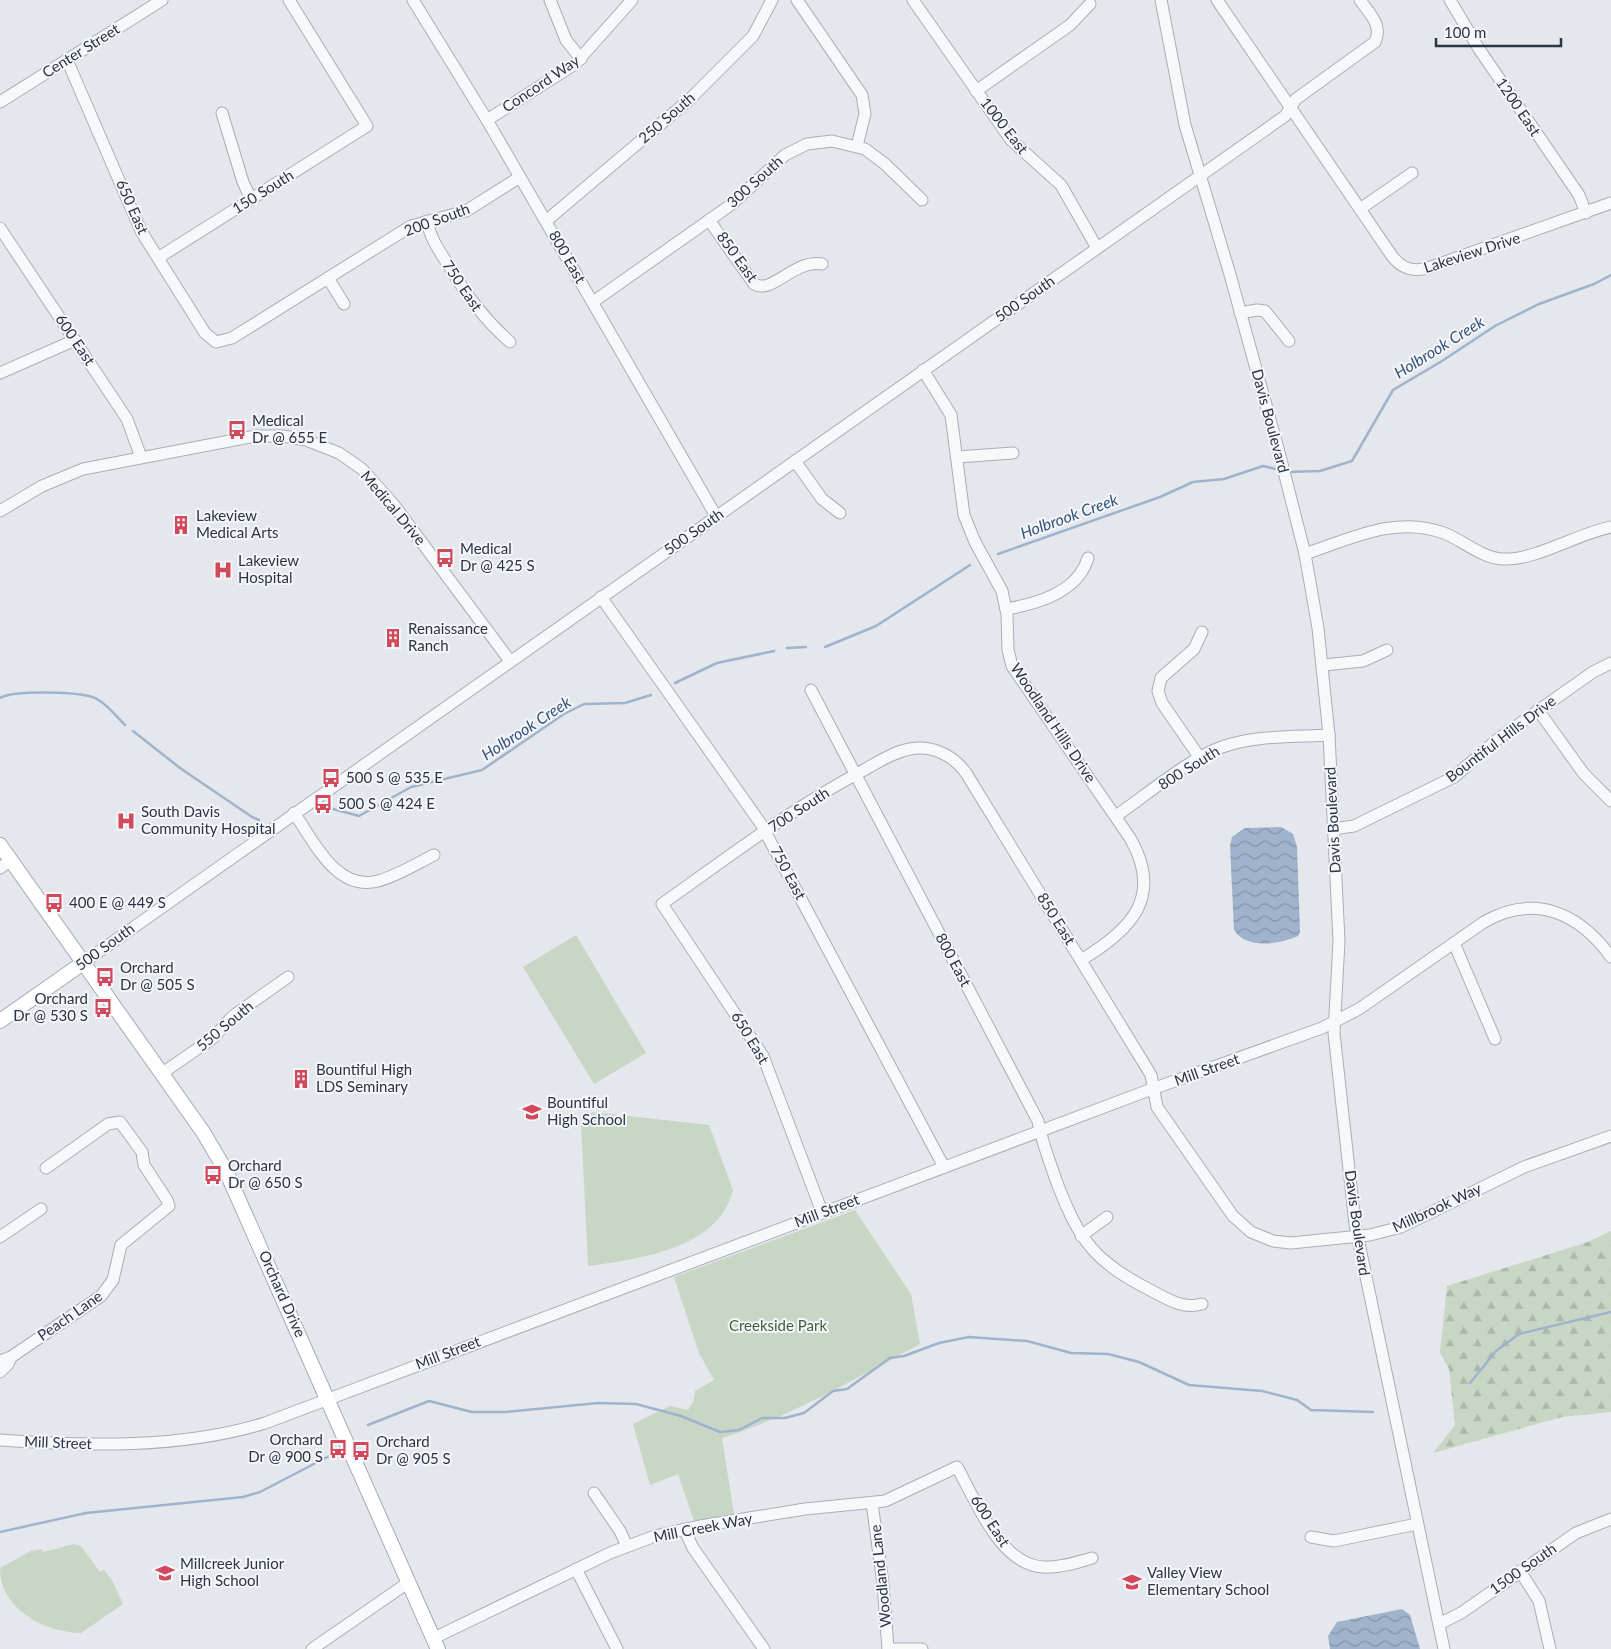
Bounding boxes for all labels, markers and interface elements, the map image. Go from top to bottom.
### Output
scale bar [1436,15,1561,47]
street label: Center Street [38,19,123,81]
text: 100 m [1444,23,1486,41]
street label: Concord Way [498,51,583,116]
street label: 1200 East [1493,74,1545,140]
street label: 250 South [635,88,698,147]
street label: 1000 East [977,94,1033,158]
street label: 300 South [723,152,786,211]
street label: 150 South [229,165,296,217]
street label: 650 East [113,177,153,237]
street label: 200 South [401,199,472,239]
street label: 800 East [546,227,590,287]
street label: 850 East [714,228,762,286]
street label: Lakeview Drive [1421,228,1522,276]
street label: 750 East [439,256,487,315]
street label: 500 South [991,271,1058,325]
street label: 600 East [52,310,100,369]
water label: Holbrook Creek [1390,311,1488,382]
street label: Davis Boulevard [1248,367,1293,475]
place label: Medical Dr @ 655 E [252,411,327,446]
bus stop icon: Medical Dr @ 655 E [226,419,248,441]
street label: Medical Drive [358,467,430,548]
water label: Holbrook Creek [1017,489,1121,542]
street label: 500 South [660,504,727,558]
place label: Lakeview Medical Arts [196,506,279,541]
building icon: Lakeview Medical Arts [170,514,192,536]
place label: Medical Dr @ 425 S [460,539,535,574]
bus stop icon: Medical Dr @ 425 S [434,547,456,569]
place label: Lakeview Hospital [238,551,299,586]
hospital icon: Lakeview Hospital [212,559,234,581]
place label: Renaissance Ranch [408,619,488,654]
building icon: Renaissance Ranch [382,627,404,649]
street label: Woodland Hills Drive [1007,659,1100,785]
water label: Holbrook Creek [478,691,574,763]
street label: Bountiful Hills Drive [1442,691,1559,785]
street label: 800 South [1155,741,1222,793]
street label: Davis Boulevard [1320,766,1344,874]
bus stop icon: 500 S @ 535 E [320,767,342,789]
place label: 500 S @ 535 E [346,768,443,786]
street label: 700 South [765,783,832,835]
bus stop icon: 500 S @ 424 E [312,793,334,815]
place label: 500 S @ 424 E [338,794,435,812]
place label: South Davis Community Hospital [141,802,276,837]
hospital icon: South Davis Community Hospital [115,810,137,832]
street label: 750 East [767,843,811,903]
street label: 850 East [1034,889,1080,948]
bus stop icon: 400 E @ 449 S [43,892,65,914]
place label: 400 E @ 449 S [69,893,166,911]
street label: 500 South [71,919,137,974]
street label: 800 East [932,930,976,990]
place label: Orchard Dr @ 505 S [120,958,195,993]
bus stop icon: Orchard Dr @ 505 S [94,966,116,988]
place label: Orchard Dr @ 530 S [13,989,88,1024]
street label: 550 South [192,996,256,1054]
bus stop icon: Orchard Dr @ 530 S [92,997,114,1019]
street label: 650 East [728,1008,774,1067]
street label: Mill Street [1172,1049,1242,1089]
place label: Bountiful High LDS Seminary [316,1060,412,1095]
building icon: Bountiful High LDS Seminary [290,1068,312,1090]
place label: Bountiful High School [547,1093,626,1128]
school or university icon: Bountiful High School [521,1101,543,1123]
place label: Orchard Dr @ 650 S [228,1156,303,1191]
bus stop icon: Orchard Dr @ 650 S [202,1164,224,1186]
street label: Davis Boulevard [1342,1169,1374,1277]
street label: Millbrook Way [1389,1179,1484,1236]
street label: Mill Street [792,1189,862,1231]
street label: Orchard Drive [256,1247,310,1340]
street label: Peach Lane [34,1286,105,1344]
park label: Creekside Park [729,1316,827,1334]
street label: Mill Street [413,1331,483,1373]
place label: Orchard Dr @ 900 S [248,1430,323,1465]
street label: Mill Street [24,1432,93,1452]
place label: Orchard Dr @ 905 S [376,1432,451,1467]
bus stop icon: Orchard Dr @ 900 S [327,1438,349,1460]
bus stop icon: Orchard Dr @ 905 S [350,1440,372,1462]
street label: 600 East [968,1491,1014,1550]
street label: Mill Creek Way [652,1509,754,1545]
street label: Woodland Lane [866,1524,894,1628]
street label: 1500 South [1486,1539,1559,1598]
place label: Millcreek Junior High School [180,1554,285,1589]
school or university icon: Millcreek Junior High School [154,1562,176,1584]
place label: Valley View Elementary School [1147,1563,1269,1598]
school or university icon: Valley View Elementary School [1121,1571,1143,1593]

